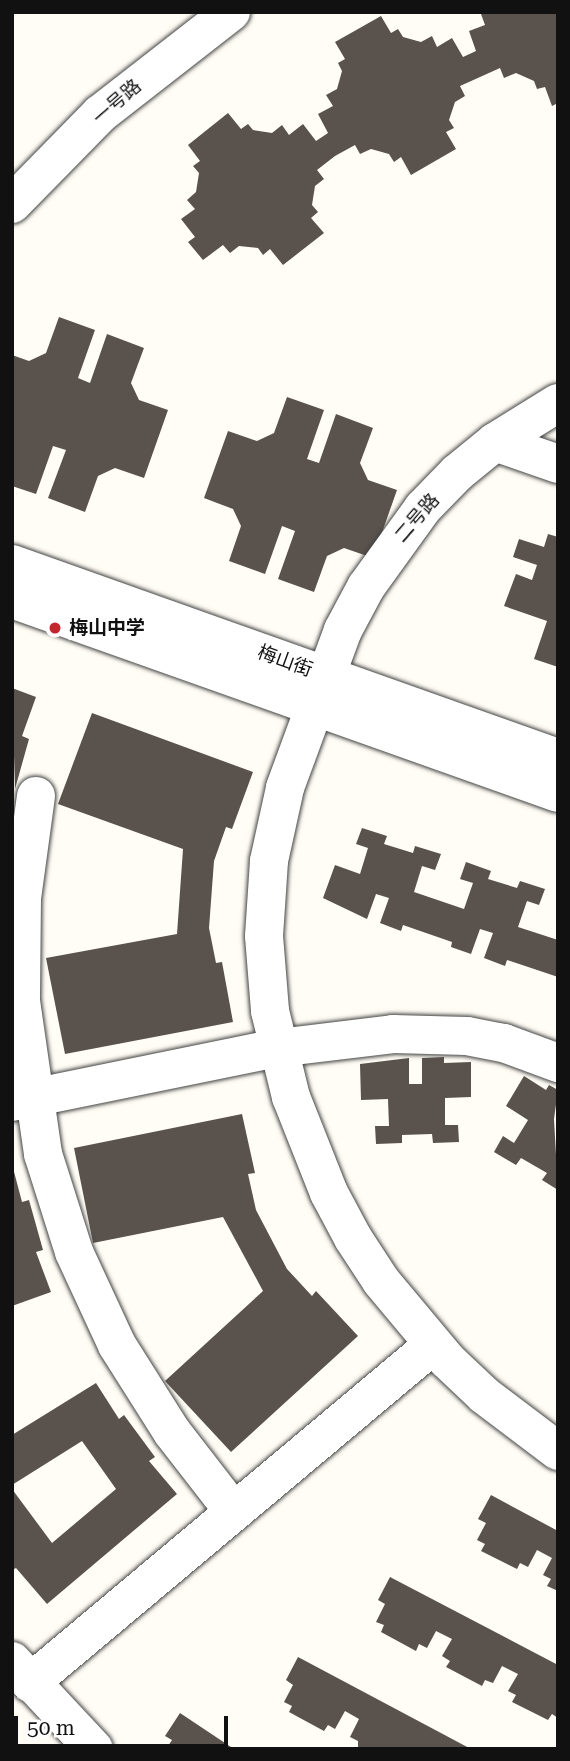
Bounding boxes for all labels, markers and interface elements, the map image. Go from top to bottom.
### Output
street label: 一号路 [88,75,146,129]
street label: 二号路 [390,489,444,547]
place label: 梅山中学 [69,617,145,639]
marker: 梅山中学 [47,620,63,636]
street label: 梅山街 [254,641,316,681]
scale bar [18,1702,231,1746]
text: 50 m [27,1716,75,1740]

